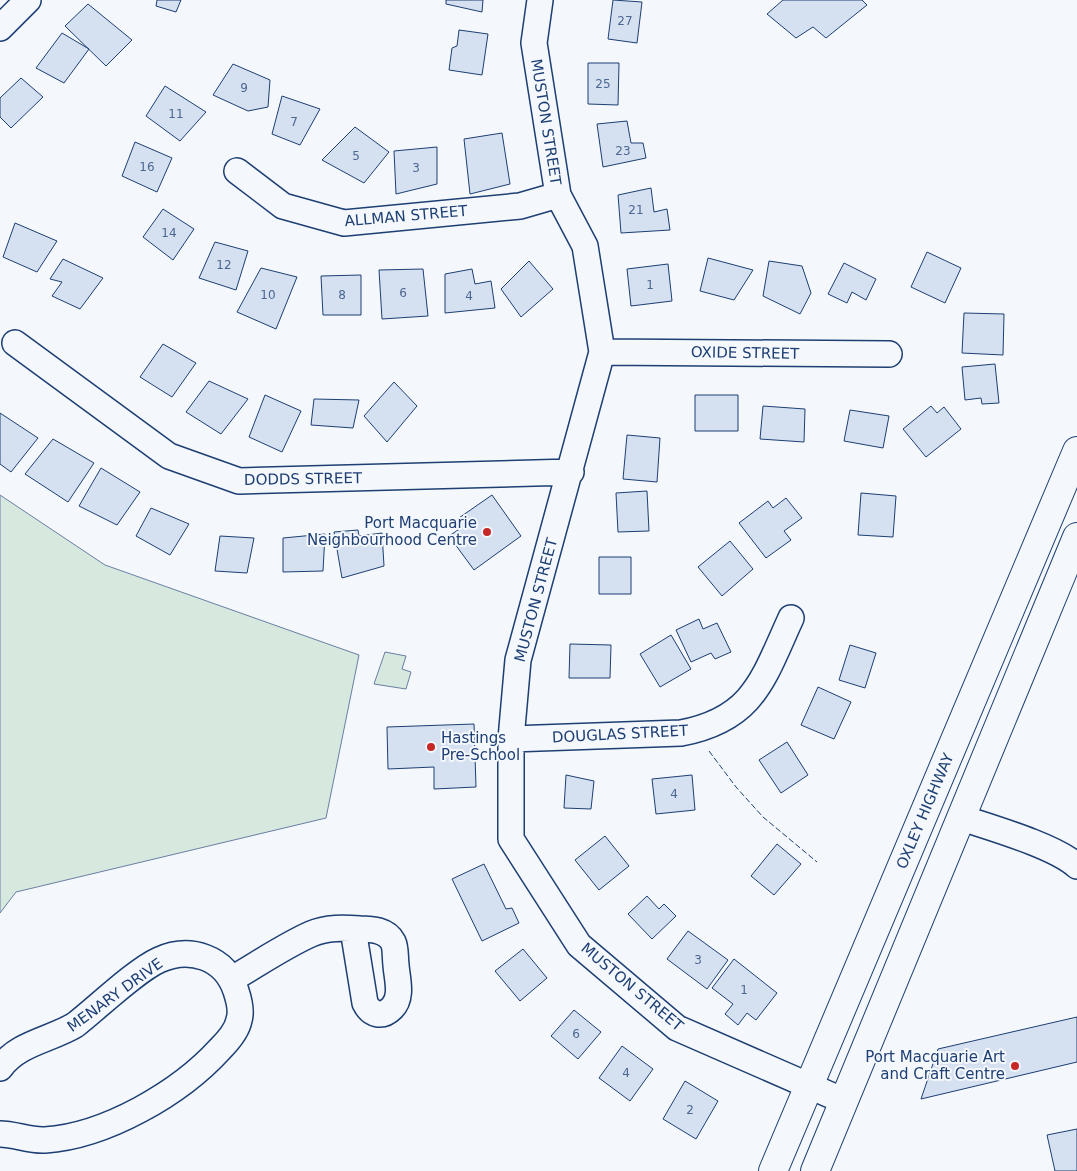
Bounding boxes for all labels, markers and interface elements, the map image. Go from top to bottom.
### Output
house number: 27 [617,14,633,28]
street label: MUSTON STREET [527,58,565,187]
house number: 25 [595,77,611,91]
house number: 9 [240,81,248,95]
house number: 11 [168,107,184,121]
house number: 7 [290,115,298,129]
house number: 23 [615,144,631,158]
house number: 5 [352,149,360,163]
house number: 16 [139,160,155,174]
house number: 3 [412,161,420,175]
street label: ALLMAN STREET [344,202,469,230]
house number: 21 [628,203,644,217]
house number: 14 [161,226,177,240]
house number: 12 [216,258,232,272]
house number: 1 [646,278,654,292]
house number: 6 [399,286,407,300]
house number: 10 [260,288,276,302]
house number: 8 [338,288,346,302]
house number: 4 [465,289,473,303]
street label: OXIDE STREET [691,343,800,363]
street label: DODDS STREET [244,469,363,489]
place label: Port Macquarie Neighbourhood Centre [307,514,477,549]
marker: Port Macquarie Neighbourhood Centre [481,526,493,538]
street label: MUSTON STREET [511,535,561,664]
street label: DOUGLAS STREET [551,721,689,747]
place label: Hastings Pre-School [441,729,520,764]
marker: Hastings Pre-School [425,741,437,753]
street label: OXLEY HIGHWAY [893,750,958,871]
house number: 4 [670,787,678,801]
street label: MUSTON STREET [577,939,687,1035]
house number: 3 [694,953,702,967]
street label: MENARY DRIVE [64,954,166,1036]
house number: 1 [740,983,748,997]
house number: 6 [572,1027,580,1041]
place label: Port Macquarie Art and Craft Centre [865,1048,1005,1083]
marker: Port Macquarie Art and Craft Centre [1009,1060,1021,1072]
house number: 4 [622,1066,630,1080]
house number: 2 [686,1103,694,1117]

